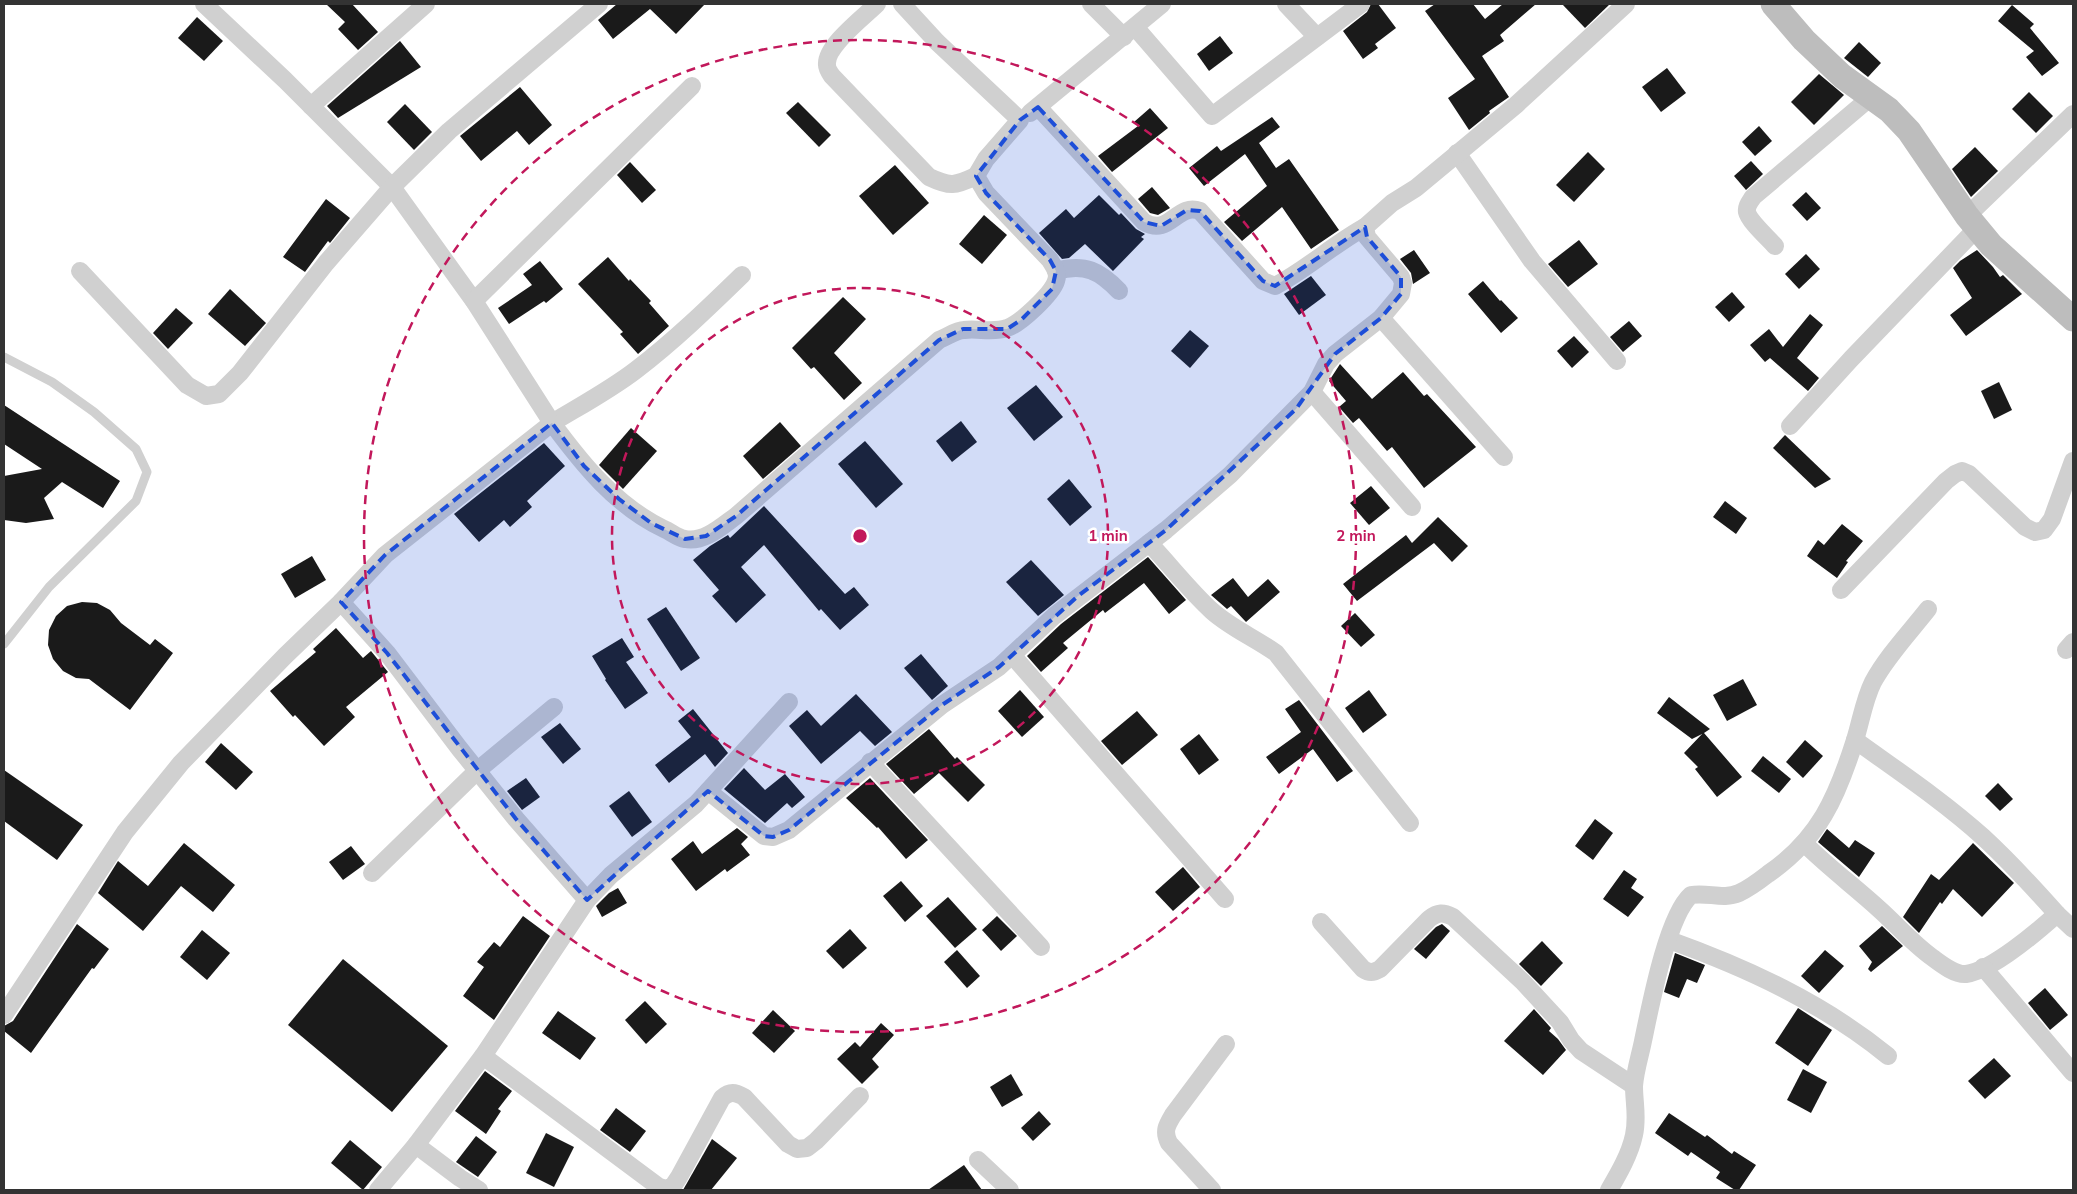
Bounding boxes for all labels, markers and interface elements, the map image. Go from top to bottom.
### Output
text: 1 min [1088,526,1128,545]
text: 2 min [1336,526,1376,545]
centre of rings [851,527,869,545]

